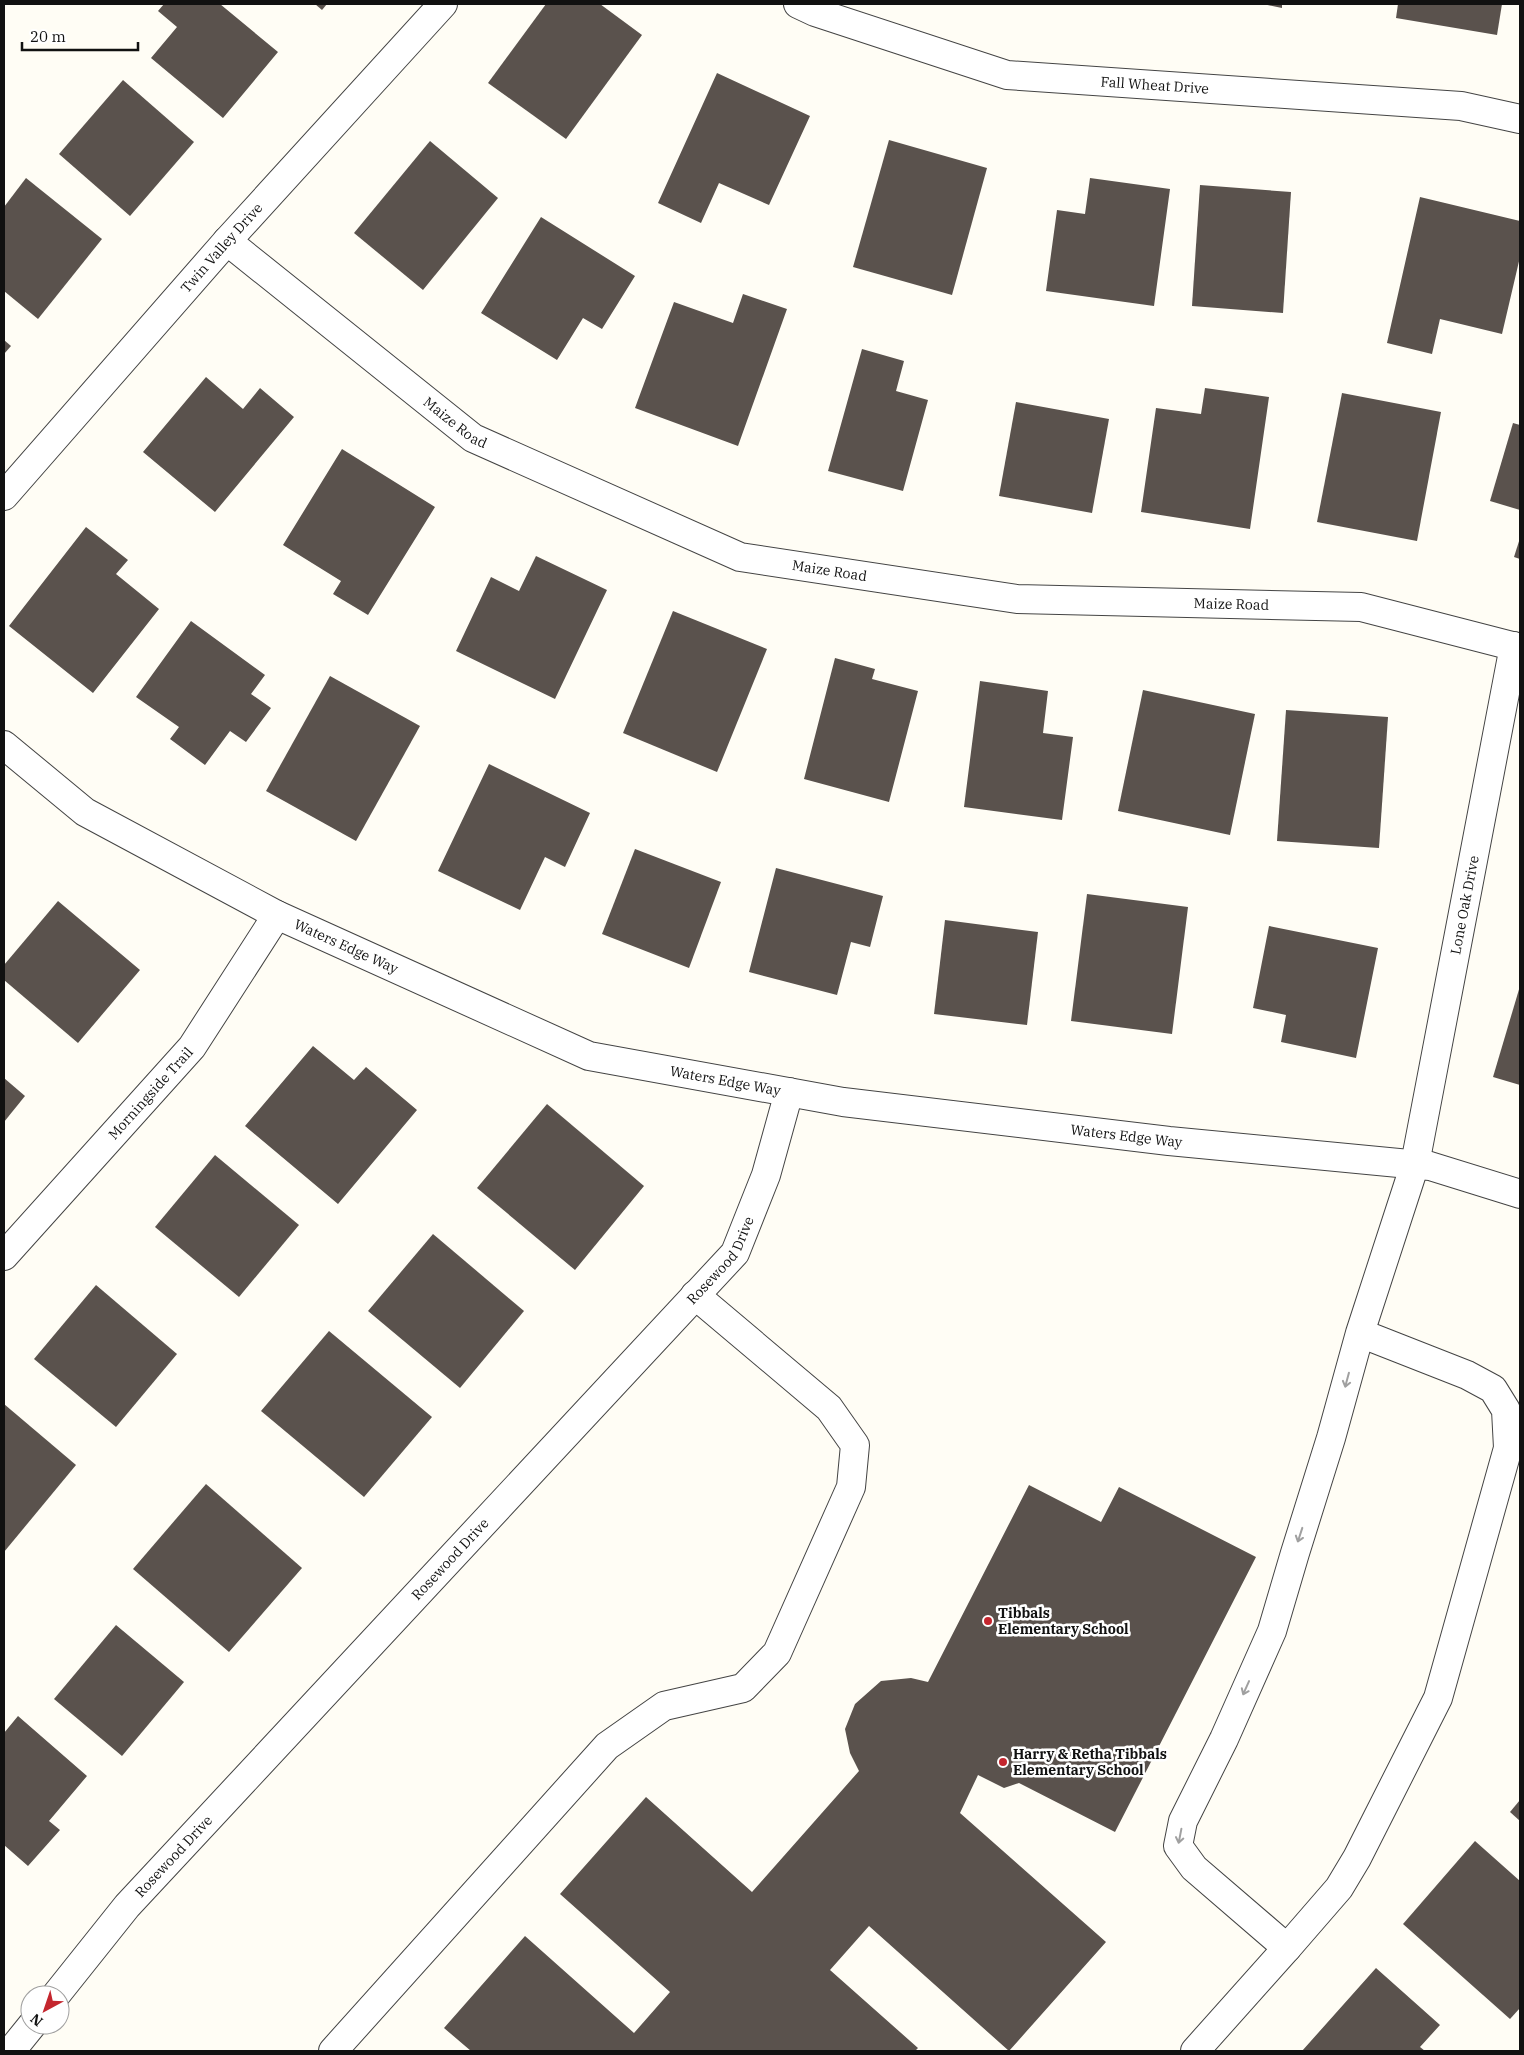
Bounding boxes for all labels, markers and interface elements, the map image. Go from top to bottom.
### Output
scale bar [22,20,139,52]
text: 20 m [30,27,66,46]
street label: Fall Wheat Drive [1100,72,1210,98]
street label: Twin Valley Drive [177,199,266,297]
street label: Maize Road [420,393,490,452]
street label: Maize Road [791,556,869,585]
street label: Maize Road [1193,594,1270,614]
street label: Lone Oak Drive [1446,854,1483,956]
street label: Waters Edge Way [291,915,402,978]
street label: Morningside Trail [104,1043,197,1143]
street label: Waters Edge Way [668,1062,783,1100]
street label: Waters Edge Way [1070,1120,1184,1151]
street label: Rosewood Drive [683,1214,758,1308]
one-way arrow [1342,1372,1352,1388]
street label: Rosewood Drive [408,1514,493,1604]
one-way arrow [1295,1527,1304,1543]
place label: Tibbals Elementary School [998,1604,1129,1638]
marker: Tibbals Elementary School [982,1615,994,1627]
one-way arrow [1241,1680,1251,1695]
place label: Harry & Retha Tibbals Elementary School [1013,1745,1167,1779]
marker: Harry & Retha Tibbals Elementary School [997,1756,1009,1768]
street label: Rosewood Drive [131,1811,216,1901]
one-way arrow [1175,1828,1184,1844]
north arrow [20,1985,70,2035]
text: N [27,2010,47,2030]

